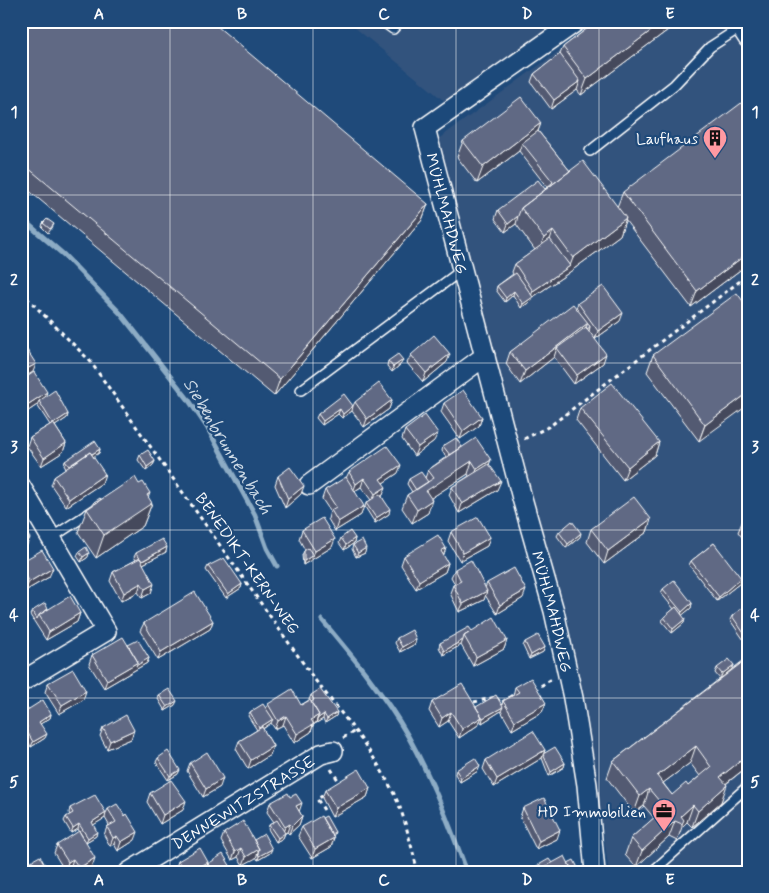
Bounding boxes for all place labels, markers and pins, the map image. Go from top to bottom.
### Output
building icon: Laufhaus [702,125,728,159]
place label: Laufhaus [636,129,698,150]
office icon: HD Immobilien [651,798,677,832]
place label: HD Immobilien [538,802,646,823]

